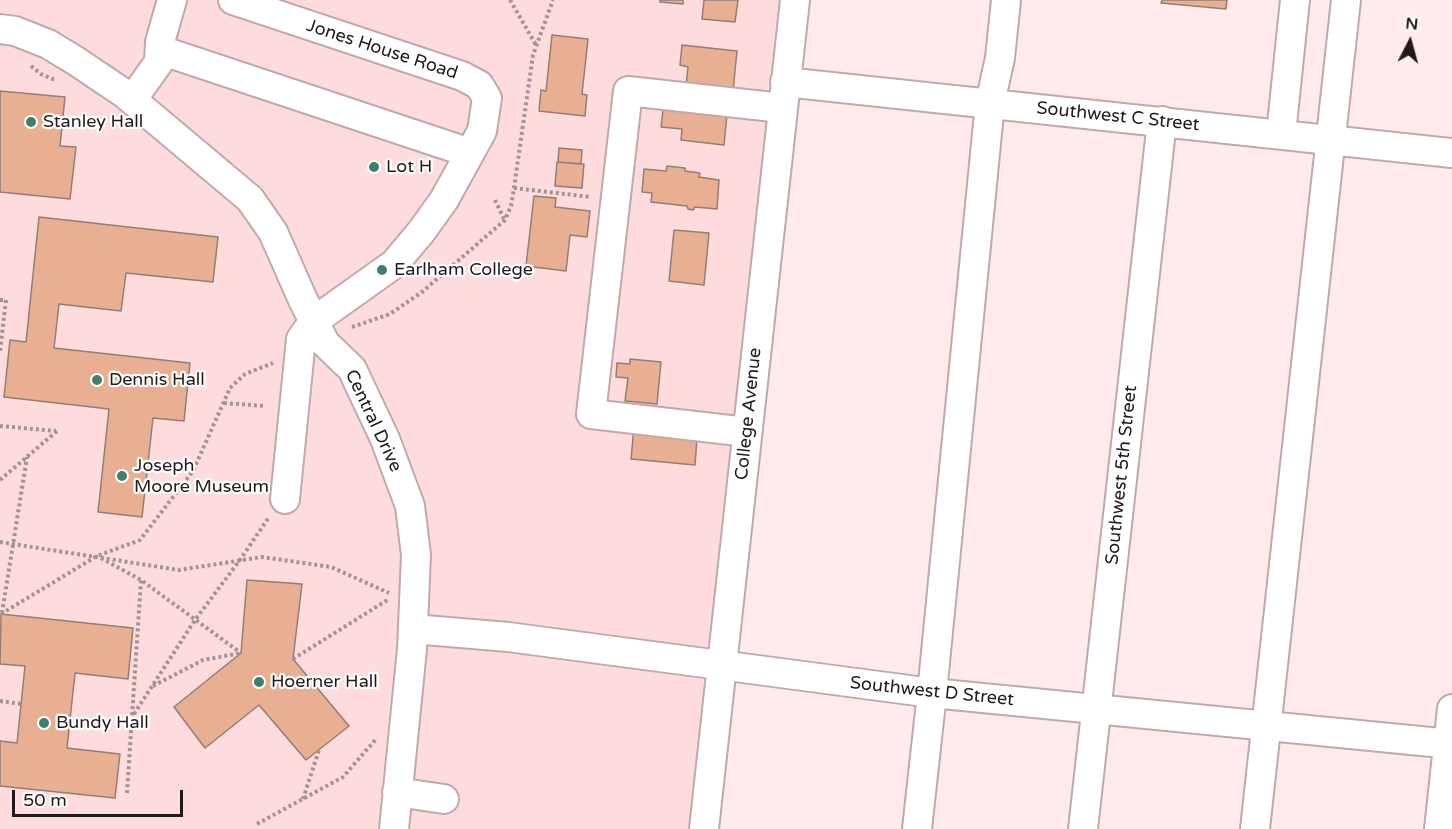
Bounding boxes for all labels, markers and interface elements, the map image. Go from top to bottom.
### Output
north arrow [1380,12,1440,72]
text: N [1404,13,1419,35]
street label: Jones House Road [304,15,460,85]
street label: Southwest C Street [1035,98,1201,136]
place label: Stanley Hall [43,111,143,133]
marker: Stanley Hall [24,115,38,129]
place label: Lot H [386,156,432,178]
marker: Lot H [367,160,381,174]
place label: Earlham College [394,259,533,281]
marker: Earlham College [375,263,389,277]
street label: College Avenue [731,347,767,481]
street label: Central Drive [340,366,406,476]
place label: Dennis Hall [109,369,205,391]
marker: Dennis Hall [90,373,104,387]
street label: Southwest 5th Street [1102,384,1142,566]
place label: Joseph Moore Museum [134,455,269,498]
marker: Joseph Moore Museum [115,469,129,483]
place label: Hoerner Hall [271,671,378,693]
street label: Southwest D Street [849,673,1015,711]
marker: Hoerner Hall [252,675,266,689]
place label: Bundy Hall [56,712,149,734]
marker: Bundy Hall [37,716,51,730]
scale bar [15,778,186,816]
text: 50 m [23,789,67,811]

